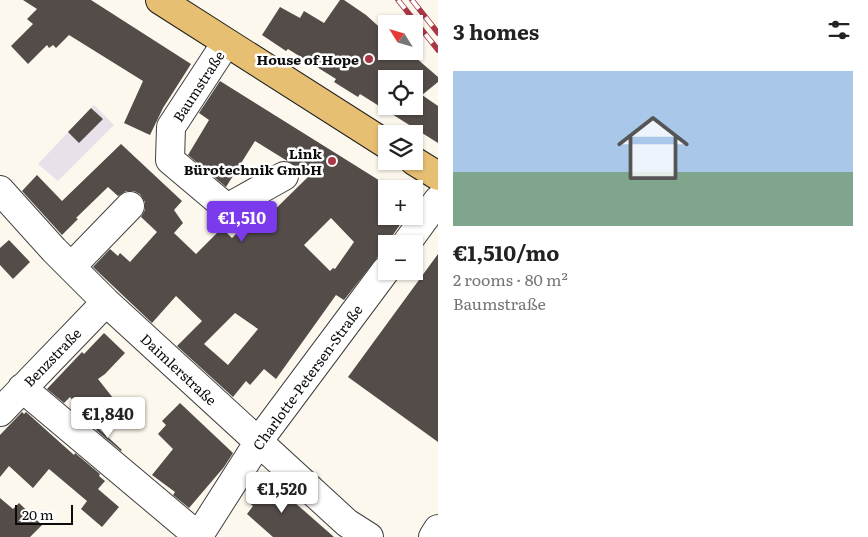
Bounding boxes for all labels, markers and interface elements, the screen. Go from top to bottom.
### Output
north arrow [378,15,422,60]
map controls [378,15,423,280]
text: 3 homes [453,15,539,46]
icon: filters [825,16,853,44]
street label: Baumstraße [167,46,229,126]
place label: House of Hope [257,49,359,69]
marker: House of Hope [363,53,375,65]
button: locate [378,70,423,115]
icon: home [608,103,698,193]
button: layers [378,125,423,170]
place label: Link Bürotechnik GmbH [184,143,323,179]
marker: Link Bürotechnik GmbH [326,155,338,167]
button: + [378,180,423,225]
pin: €1,510 [201,200,283,243]
text: €1,510 [218,205,266,229]
button: − [378,235,423,280]
text: €1,510/mo [453,236,559,267]
text: 2 rooms · 80 m² [453,267,568,291]
text: Baumstraße [453,291,546,315]
street label: Charlotte-Petersen-Straße [247,300,367,454]
street label: Benzstraße [19,323,85,391]
street label: Daimlerstraße [137,329,221,409]
pin: €1,840 [67,396,149,439]
text: €1,840 [82,401,134,425]
pin: €1,520 [241,472,323,514]
text: €1,520 [257,476,307,500]
scale bar [15,502,72,525]
text: 20 m [22,504,54,524]

